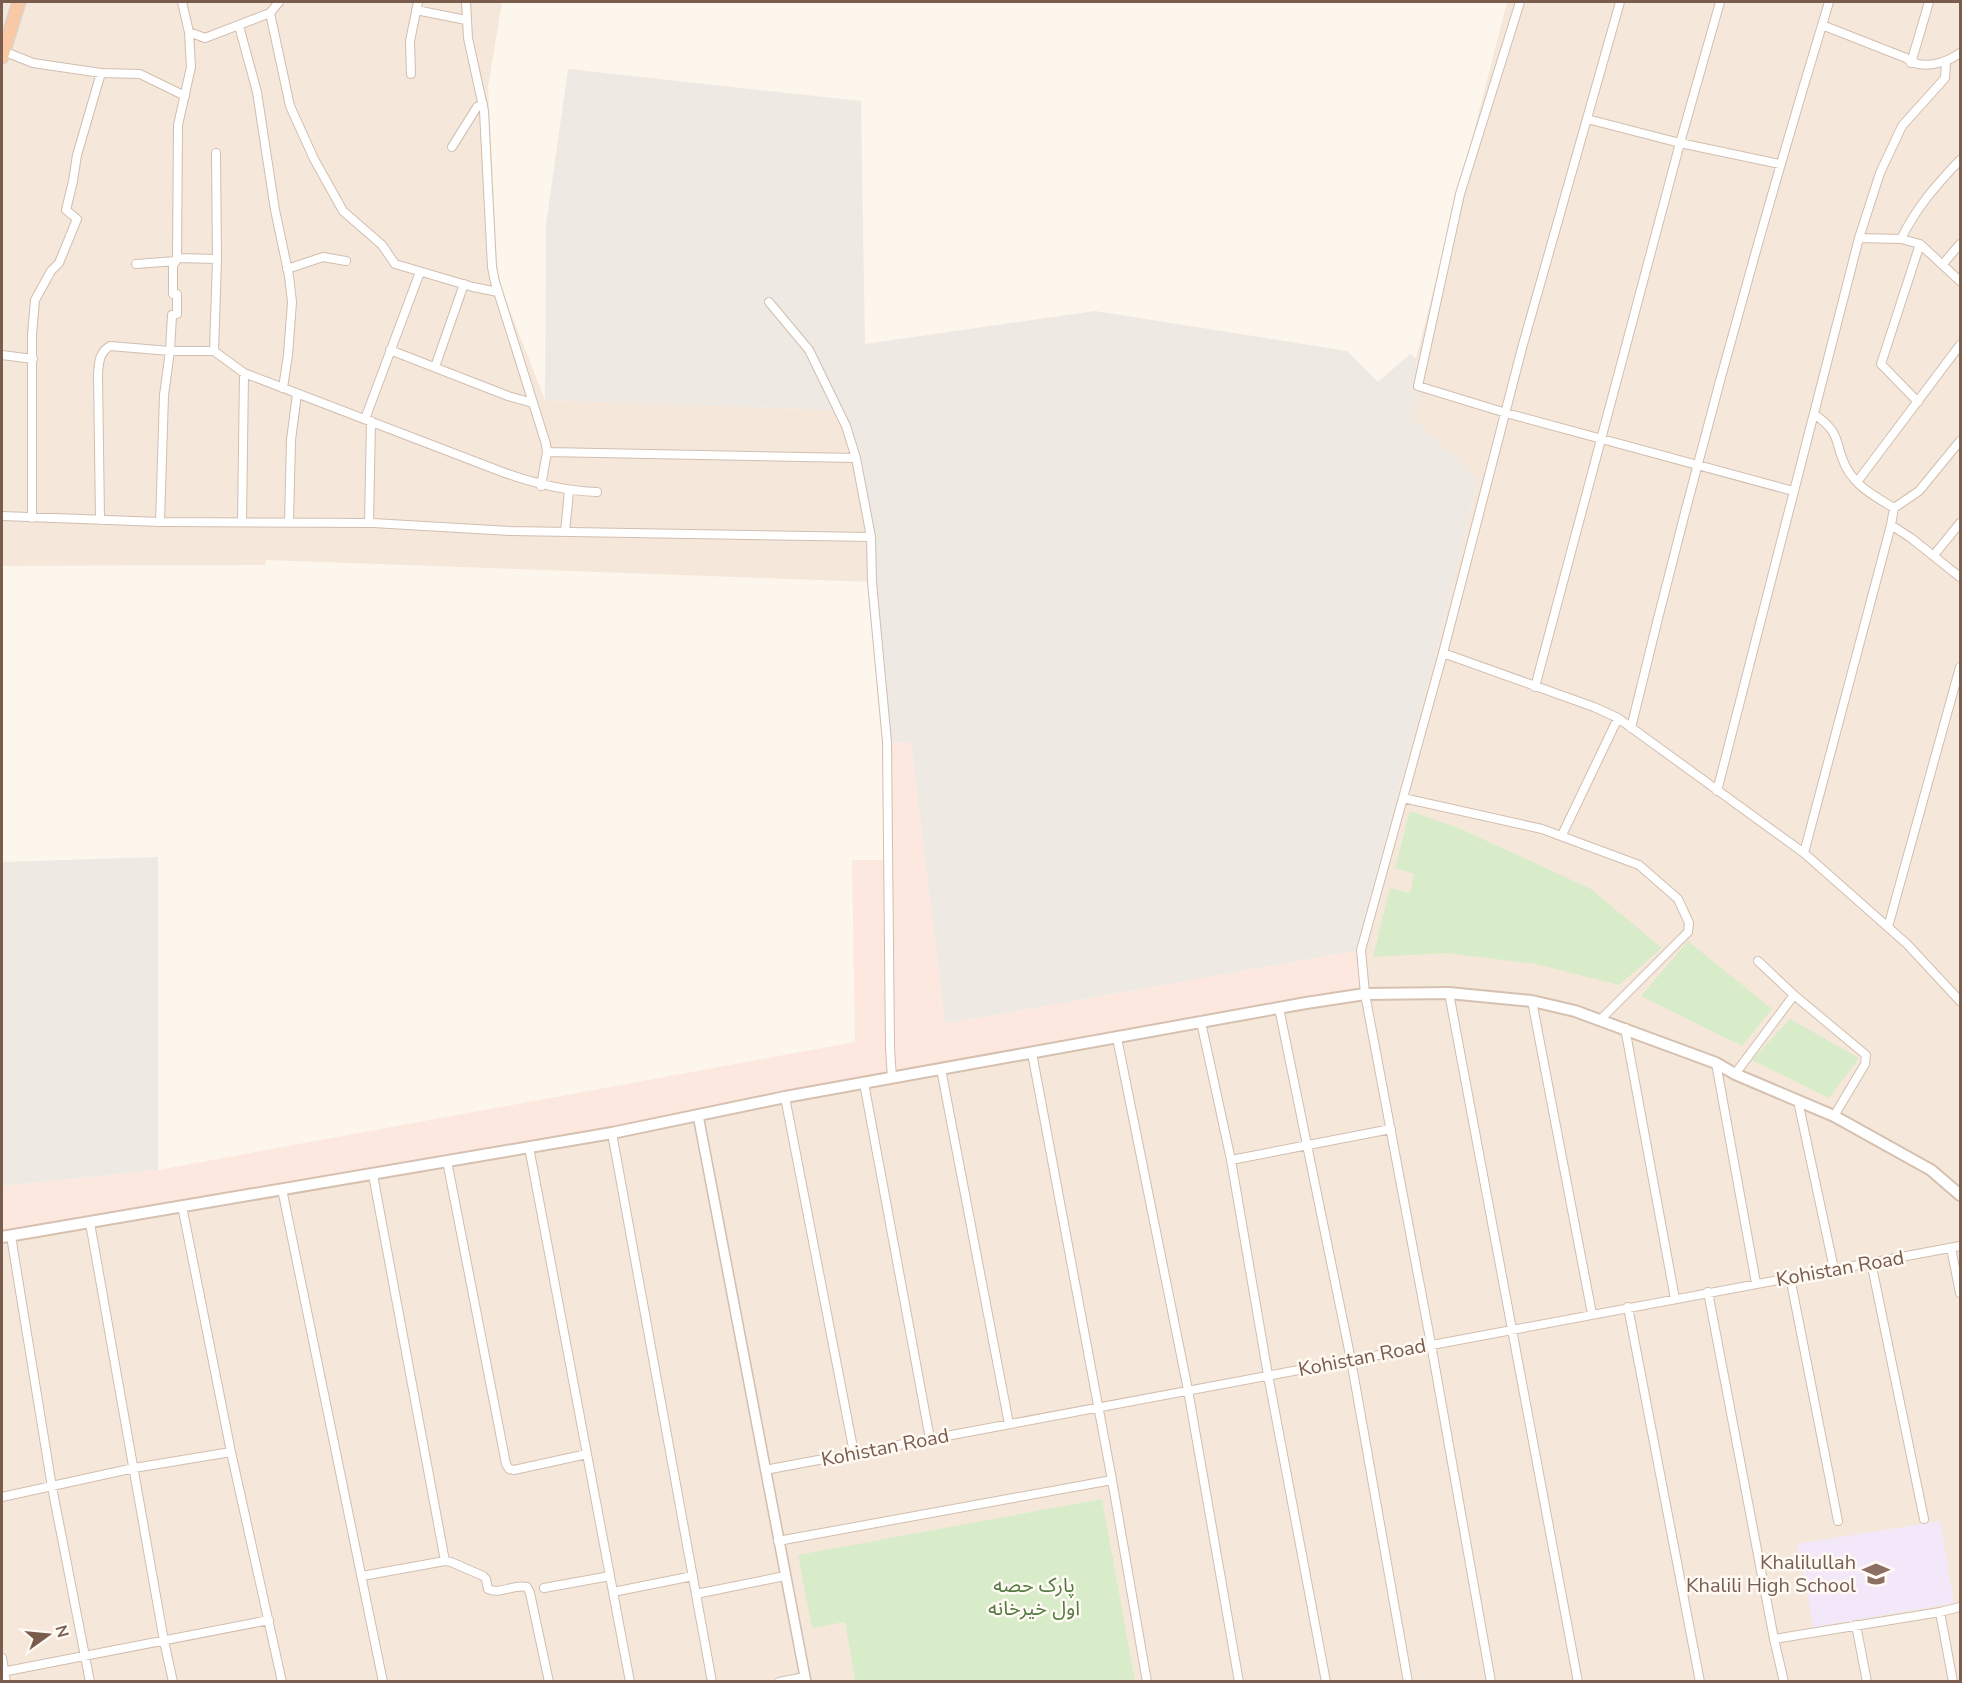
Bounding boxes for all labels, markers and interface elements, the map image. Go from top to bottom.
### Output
street label: Kohistan Road [1774,1244,1906,1293]
street label: Kohistan Road [1296,1332,1428,1383]
street label: Kohistan Road [819,1422,951,1473]
place label: Khalilullah Khalili High School [1686,1549,1856,1599]
school or university icon: Khalilullah Khalili High School [1861,1559,1891,1589]
park label: پارک حصه اول خیرخانه [988,1572,1080,1622]
north arrow [18,1605,78,1665]
text: N [49,1623,74,1640]

